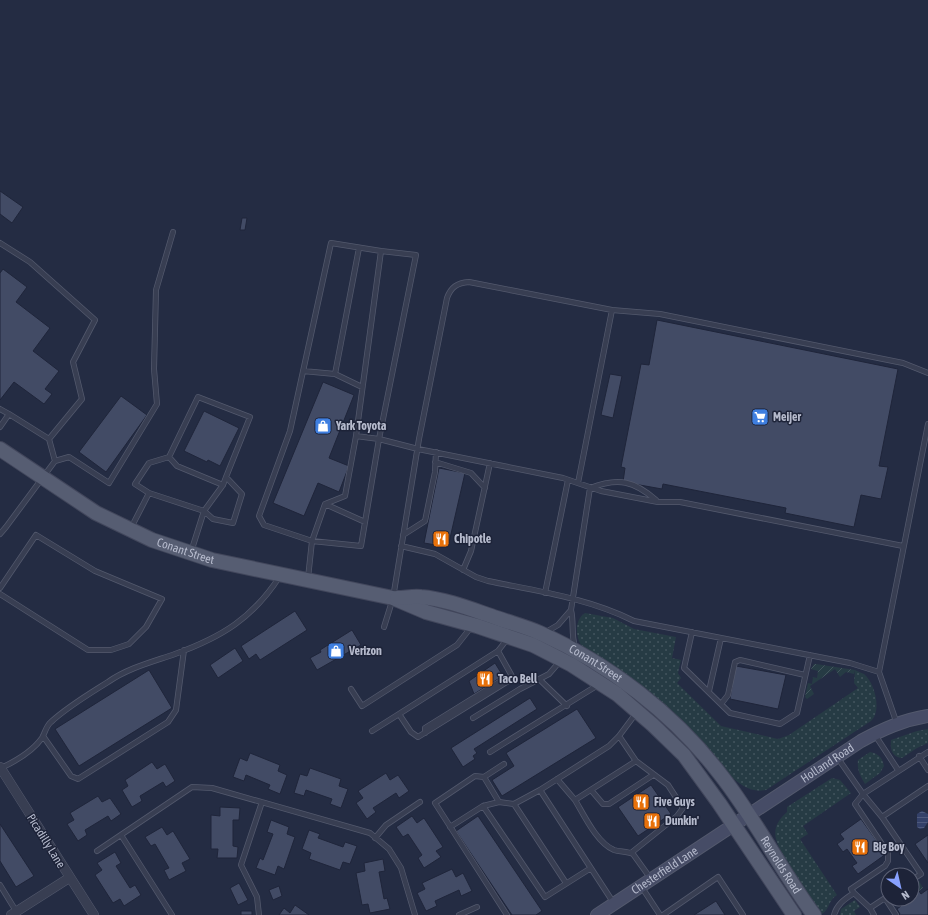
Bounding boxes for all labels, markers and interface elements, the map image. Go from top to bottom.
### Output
supermarket icon: Meijer [750,407,770,427]
place label: Meijer [773,410,801,424]
shop icon: Yark Toyota [313,416,333,436]
place label: Yark Toyota [335,419,387,433]
restaurant icon: Chipotle [431,529,451,549]
place label: Chipotle [454,532,492,546]
street label: Conant Street [155,535,216,567]
shop icon: Verizon [326,641,346,661]
street label: Conant Street [567,642,625,685]
place label: Verizon [348,644,382,658]
restaurant icon: Taco Bell [475,669,495,689]
place label: Taco Bell [498,672,538,686]
street label: Holland Road [798,741,857,786]
restaurant icon: Five Guys [631,792,651,812]
place label: Five Guys [654,795,696,809]
street label: Picadilly Lane [24,811,68,871]
restaurant icon: Dunkin' [642,811,662,831]
place label: Dunkin' [665,814,699,828]
street label: Reynolds Road [757,834,804,896]
restaurant icon: Big Boy [850,837,870,857]
place label: Big Boy [873,840,904,854]
street label: Chesterfield Lane [629,843,700,897]
north arrow [880,867,920,907]
text: N [900,888,912,902]

